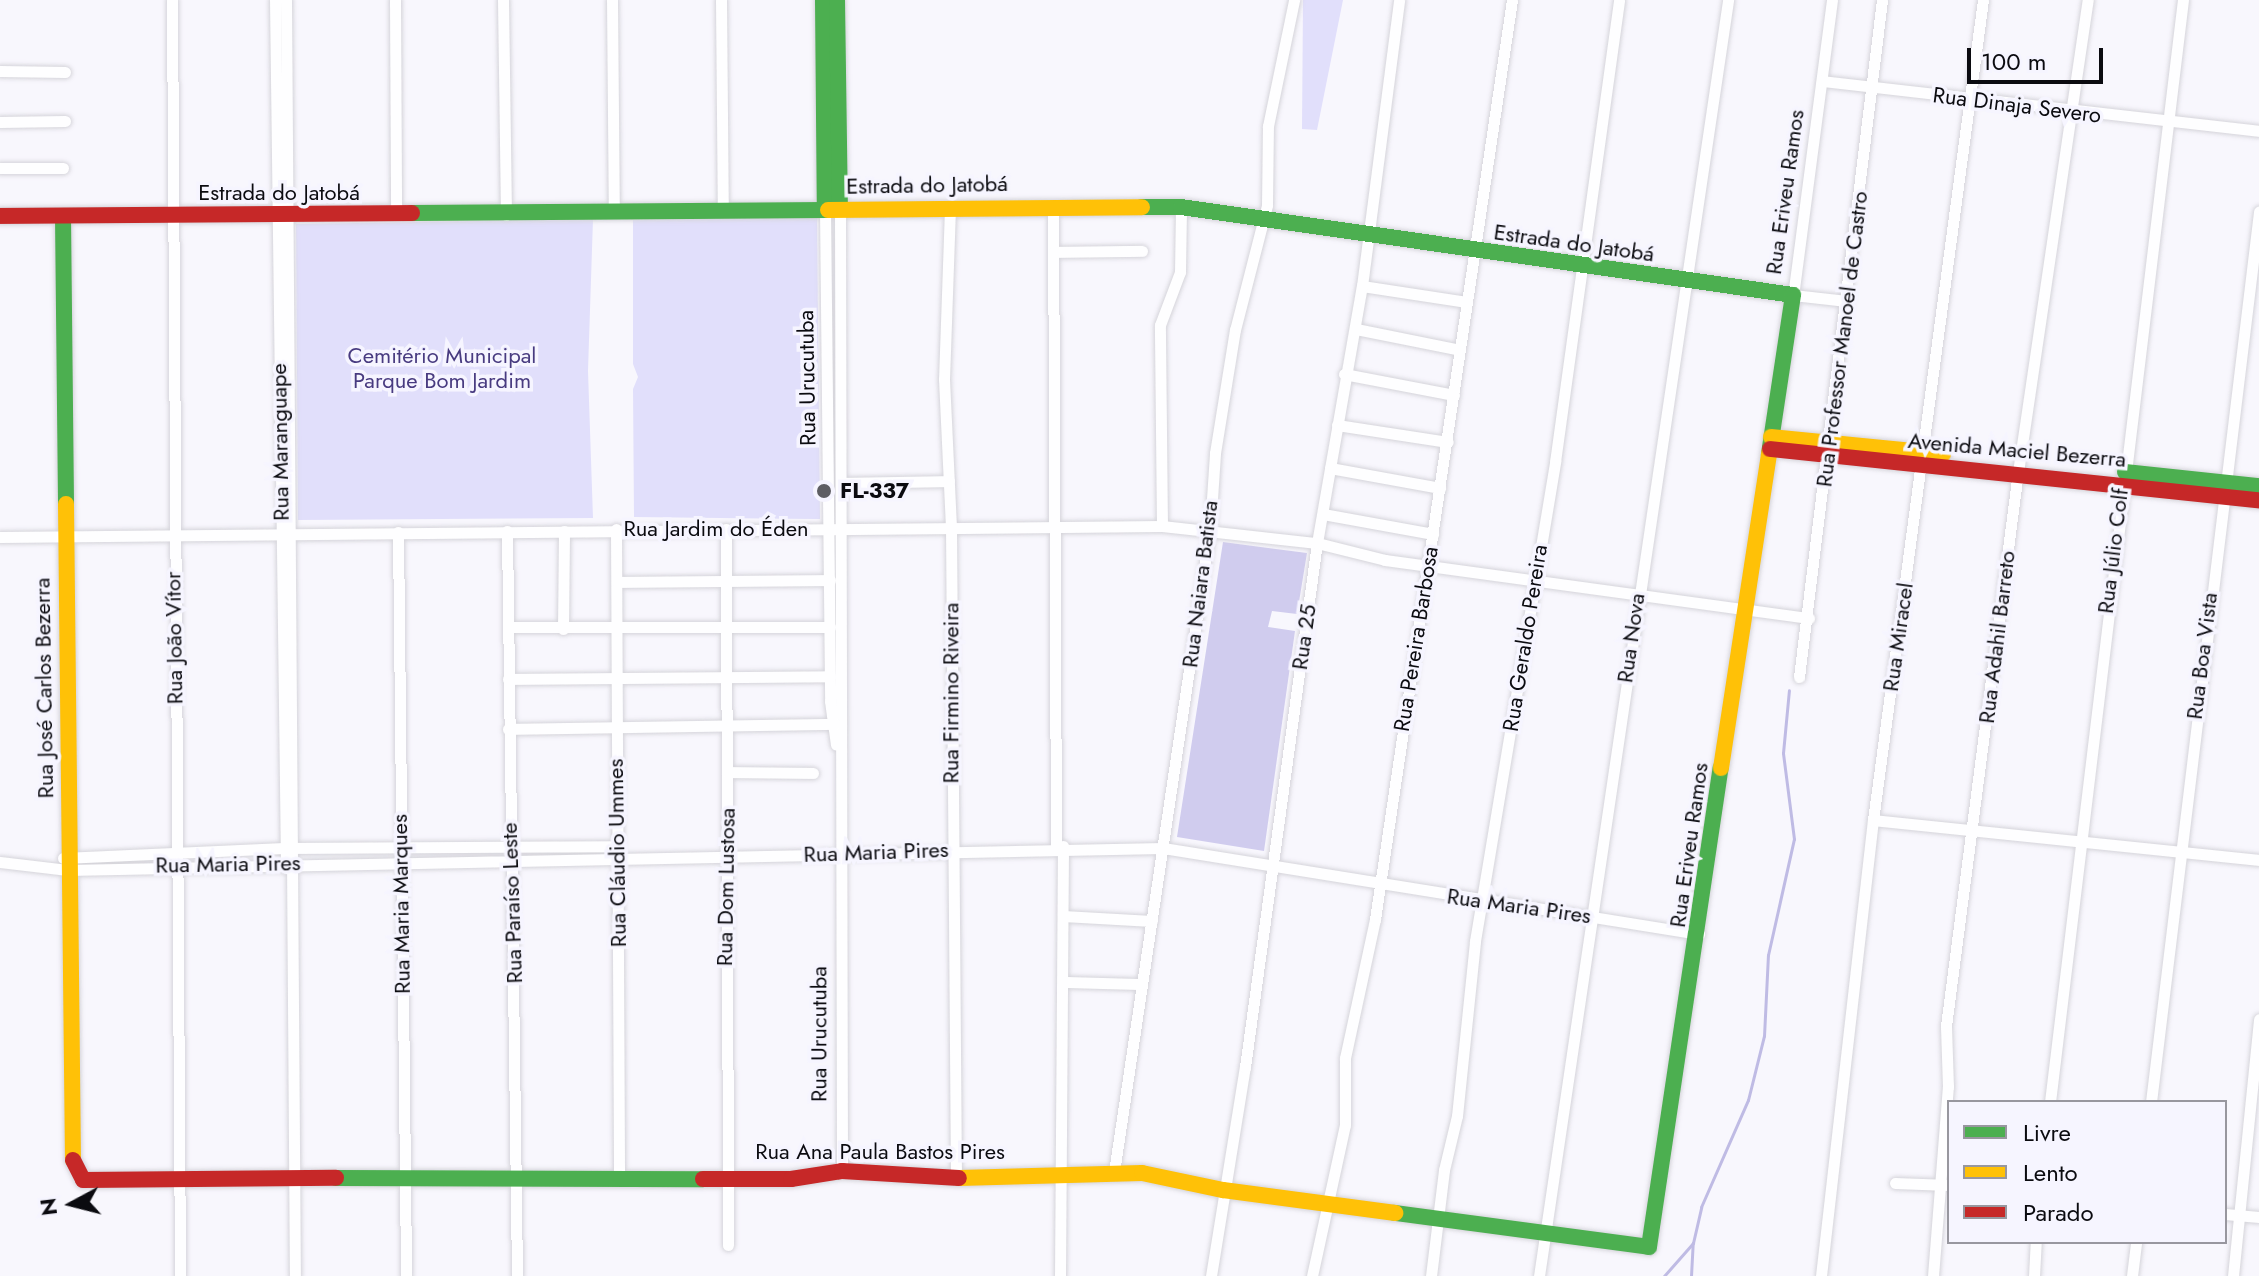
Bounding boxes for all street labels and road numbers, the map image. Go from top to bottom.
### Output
street label: Rua Dinaja Severo [1931,82,2103,128]
street label: Rua Eriveu Ramos [1760,108,1810,276]
street label: Estrada do Jatobá [846,170,1008,200]
street label: Estrada do Jatobá [198,180,360,206]
street label: Rua Professor Manoel de Castro [1811,190,1873,488]
street label: Estrada do Jatobá [1492,219,1656,267]
street label: Rua Urucutuba [793,310,821,446]
street label: Rua Maranguape [265,363,295,521]
street label: Avenida Maciel Bezerra [1907,427,2127,473]
street label: Rua Júlio Colf [2092,487,2134,615]
street label: Rua Naiara Batista [1177,499,1223,669]
street label: Rua Jardim do Éden [623,516,809,542]
street label: Rua Geraldo Pereira [1497,543,1553,733]
street label: Rua Pereira Barbosa [1388,544,1444,734]
street label: Rua Adahil Barreto [1973,549,2021,725]
street label: Rua João Vítor [160,571,188,705]
street label: Rua José Carlos Bezerra [29,577,59,799]
street label: Rua Miracel [1877,581,1919,693]
street label: Rua Boa Vista [2181,591,2223,721]
street label: Rua Nova [1612,592,1650,684]
street label: Rua 25 [1286,602,1322,672]
street label: Rua Firmino Riveira [938,603,964,783]
street label: Rua Cláudio Ummes [602,759,632,947]
street label: Rua Eriveu Ramos [1664,761,1714,929]
street label: Rua Dom Lustosa [711,808,741,966]
street label: Rua Maria Marques [386,814,416,994]
street label: Rua Paraíso Leste [496,822,528,984]
street label: Rua Maria Pires [803,836,949,868]
street label: Rua Maria Pires [155,850,301,878]
street label: Rua Maria Pires [1445,883,1593,929]
street label: Rua Urucutuba [806,966,832,1102]
street label: Rua Ana Paula Bastos Pires [755,1139,1005,1165]

